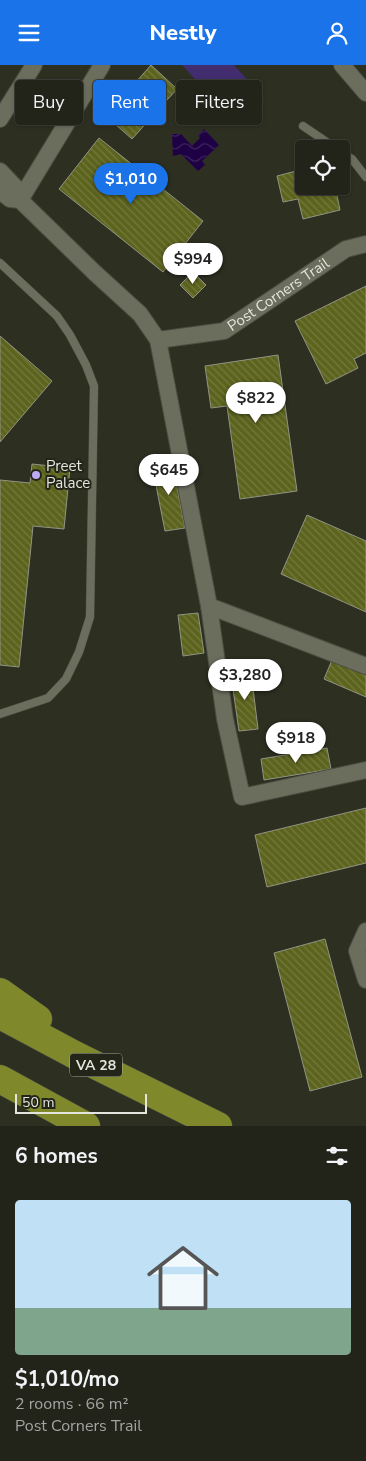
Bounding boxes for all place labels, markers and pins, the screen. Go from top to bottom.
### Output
pin: $1,010 [90,163,172,205]
pin: $994 [163,243,223,285]
pin: $822 [226,381,286,424]
pin: $645 [139,453,199,496]
place label: Preet Palace [46,456,90,493]
marker: Preet Palace [30,469,42,481]
pin: $3,280 [204,659,286,701]
pin: $918 [266,721,326,764]

